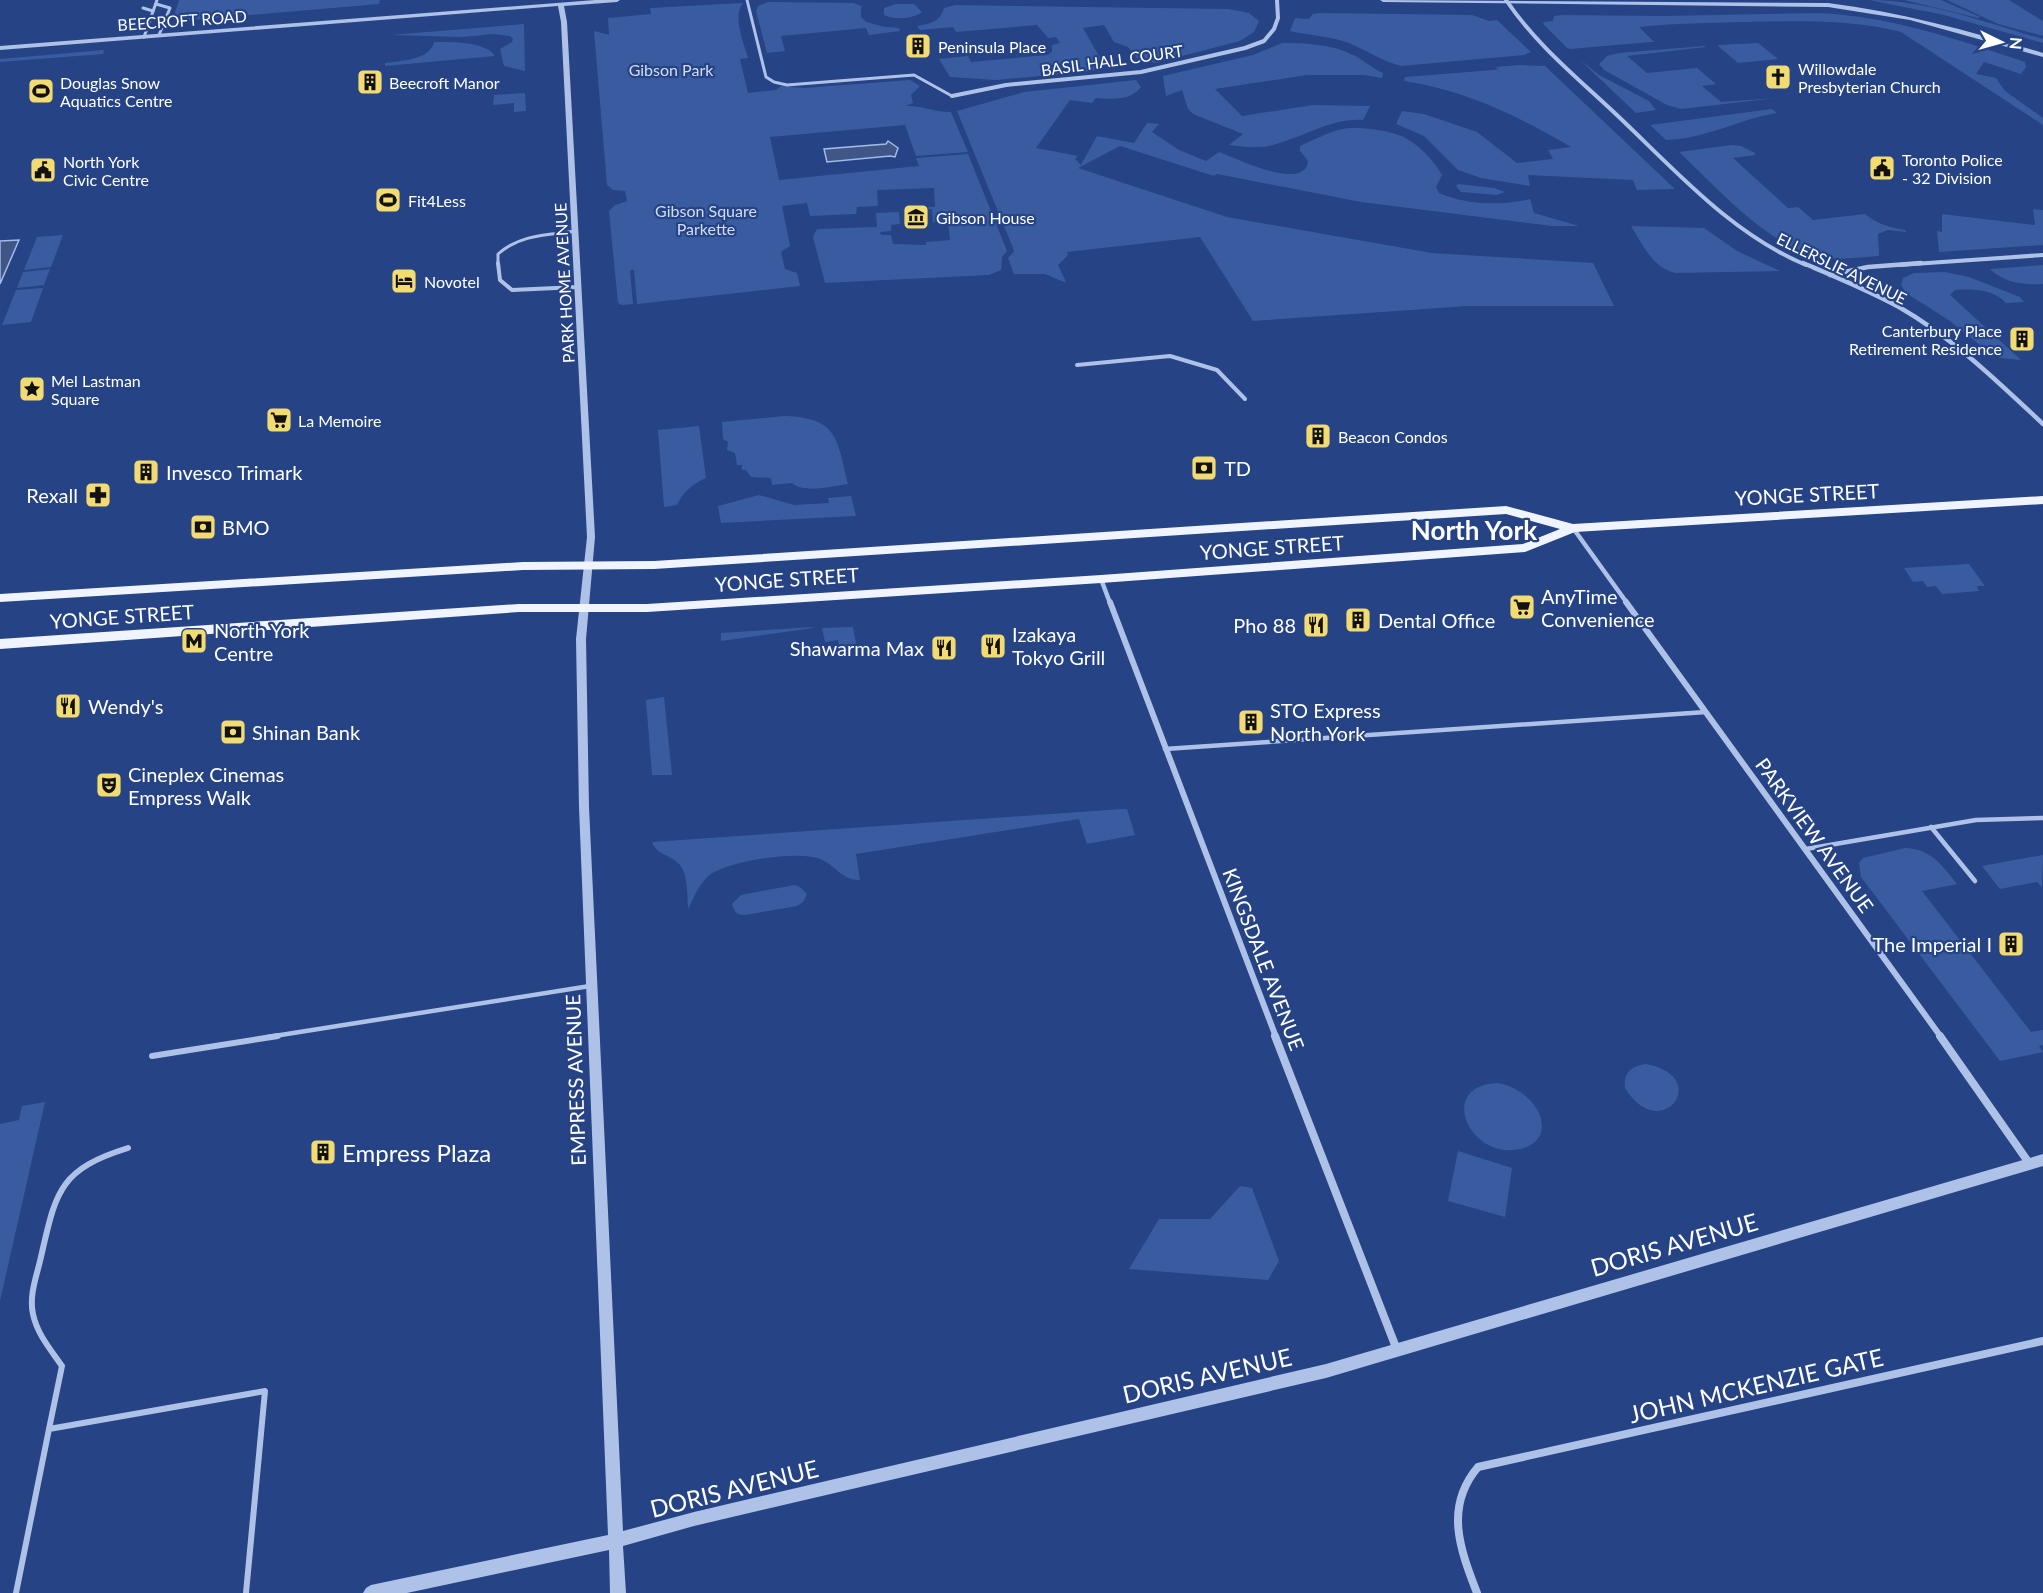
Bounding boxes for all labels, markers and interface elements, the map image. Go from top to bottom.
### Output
street label: BEECROFT ROAD [117,6,247,34]
north arrow [1971,12,2031,72]
building icon: Peninsula Place [903,31,933,61]
text: N [2006,36,2026,50]
place label: Peninsula Place [938,37,1046,56]
street label: BASIL HALL COURT [1040,41,1185,79]
place label: Willowdale Presbyterian Church [1798,59,1941,96]
park label: Gibson Park [629,60,714,79]
church icon: Willowdale Presbyterian Church [1763,62,1793,92]
building icon: Beecroft Manor [355,67,385,97]
place label: Douglas Snow Aquatics Centre [60,73,172,110]
place label: Beecroft Manor [389,73,500,92]
sports icon: Douglas Snow Aquatics Centre [26,76,56,106]
place label: Toronto Police - 32 Division [1902,150,2003,187]
place label: North York Civic Centre [63,152,149,189]
public building icon: Toronto Police - 32 Division [1867,153,1897,183]
public building icon: North York Civic Centre [28,155,58,185]
sports icon: Fit4Less [373,185,403,215]
place label: Fit4Less [408,191,466,210]
park label: Gibson Square Parkette [655,201,757,238]
street label: PARK HOME AVENUE [550,202,578,364]
museum icon: Gibson House [901,202,931,232]
place label: Gibson House [936,208,1035,227]
street label: ELLERSLIE AVENUE [1774,228,1910,308]
hotel icon: Novotel [389,266,419,296]
place label: Novotel [424,272,480,291]
place label: Canterbury Place Retirement Residence [1849,321,2002,358]
building icon: Canterbury Place Retirement Residence [2007,324,2037,354]
place label: Mel Lastman Square [51,371,141,408]
place icon: Mel Lastman Square [17,374,47,404]
supermarket icon: La Memoire [264,405,294,435]
place label: La Memoire [298,411,381,430]
building icon: Beacon Condos [1303,421,1333,451]
place label: Beacon Condos [1338,427,1448,446]
bank icon: TD [1189,453,1219,483]
place label: TD [1224,456,1251,480]
building icon: Invesco Trimark [131,457,161,487]
place label: Invesco Trimark [166,460,303,484]
street label: YONGE STREET [1734,478,1880,510]
pharmacy icon: Rexall [83,480,113,510]
place label: Rexall [26,483,78,507]
bank icon: BMO [188,512,218,542]
district label: North York [1411,514,1537,546]
place label: BMO [222,515,270,539]
street label: YONGE STREET [1199,530,1345,564]
street label: YONGE STREET [714,562,860,596]
place label: AnyTime Convenience [1541,584,1655,631]
supermarket icon: AnyTime Convenience [1507,592,1537,622]
street label: YONGE STREET [49,599,195,633]
building icon: Dental Office [1343,605,1373,635]
place label: Dental Office [1378,608,1495,632]
restaurant icon: Pho 88 [1301,610,1331,640]
place label: Pho 88 [1233,613,1296,637]
place label: North York Centre [214,618,310,665]
place label: Izakaya Tokyo Grill [1012,622,1105,669]
metro station icon: North York Centre [179,626,209,656]
restaurant icon: Izakaya Tokyo Grill [978,631,1008,661]
restaurant icon: Shawarma Max [929,633,959,663]
place label: Shawarma Max [790,636,924,660]
restaurant icon: Wendy's [53,691,83,721]
place label: Wendy's [88,694,163,718]
place label: STO Express North York [1270,698,1381,745]
building icon: STO Express North York [1236,707,1266,737]
bank icon: Shinan Bank [218,717,248,747]
place label: Shinan Bank [252,720,361,744]
street label: PARKVIEW AVENUE [1751,753,1879,917]
place label: Cineplex Cinemas Empress Walk [128,762,284,809]
theatre icon: Cineplex Cinemas Empress Walk [94,770,124,800]
street label: KINGSDALE AVENUE [1218,864,1310,1054]
building icon: The Imperial I [1996,929,2026,959]
place label: The Imperial I [1872,932,1992,956]
street label: EMPRESS AVENUE [560,994,590,1166]
building icon: Empress Plaza [308,1137,338,1167]
place label: Empress Plaza [342,1138,491,1167]
street label: DORIS AVENUE [1587,1206,1761,1282]
street label: DORIS AVENUE [1120,1341,1294,1409]
street label: JOHN MCKENZIE GATE [1626,1342,1886,1428]
street label: DORIS AVENUE [647,1453,821,1523]

